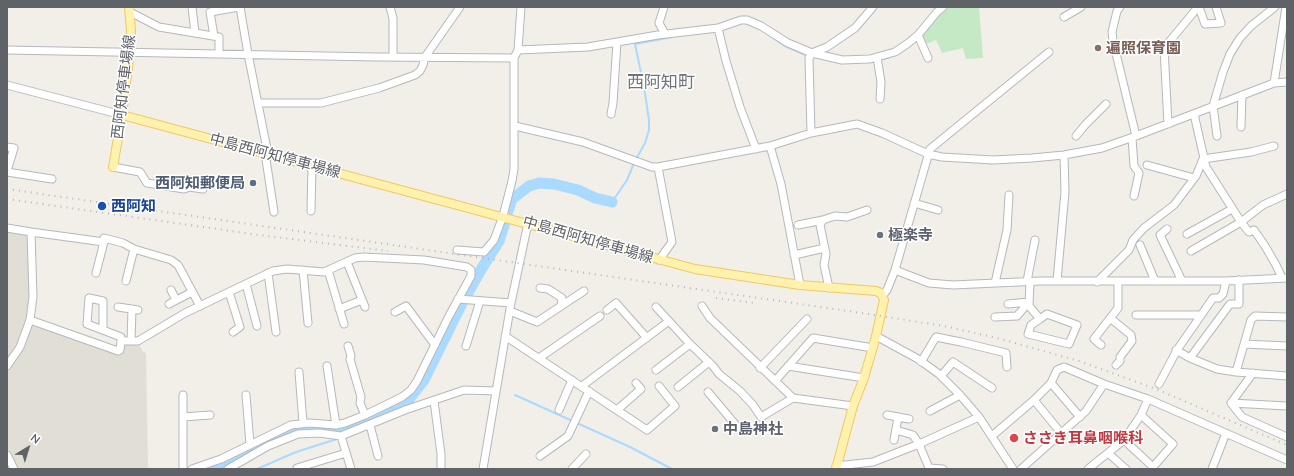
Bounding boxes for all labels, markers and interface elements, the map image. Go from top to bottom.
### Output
street label: 西阿知停車場線 [109,34,139,140]
place label: 遍照保育園 [1106,39,1181,57]
marker: 遍照保育園 [1093,43,1103,53]
district label: 西阿知町 [627,73,695,93]
street label: 中島西阿知停車場線 [207,130,343,182]
place label: 西阿知郵便局 [155,174,245,192]
marker: 西阿知郵便局 [248,178,258,188]
place label: 西阿知 [111,197,156,215]
marker: 西阿知 [96,200,108,212]
street label: 中島西阿知停車場線 [521,213,655,267]
place label: 極楽寺 [888,226,933,244]
marker: 極楽寺 [875,230,885,240]
place label: 中島神社 [723,420,783,438]
marker: 中島神社 [710,424,720,434]
north arrow [8,428,48,468]
place label: ささき耳鼻咽喉科 [1023,429,1143,447]
text: N [28,430,43,447]
marker: ささき耳鼻咽喉科 [1008,432,1020,444]

